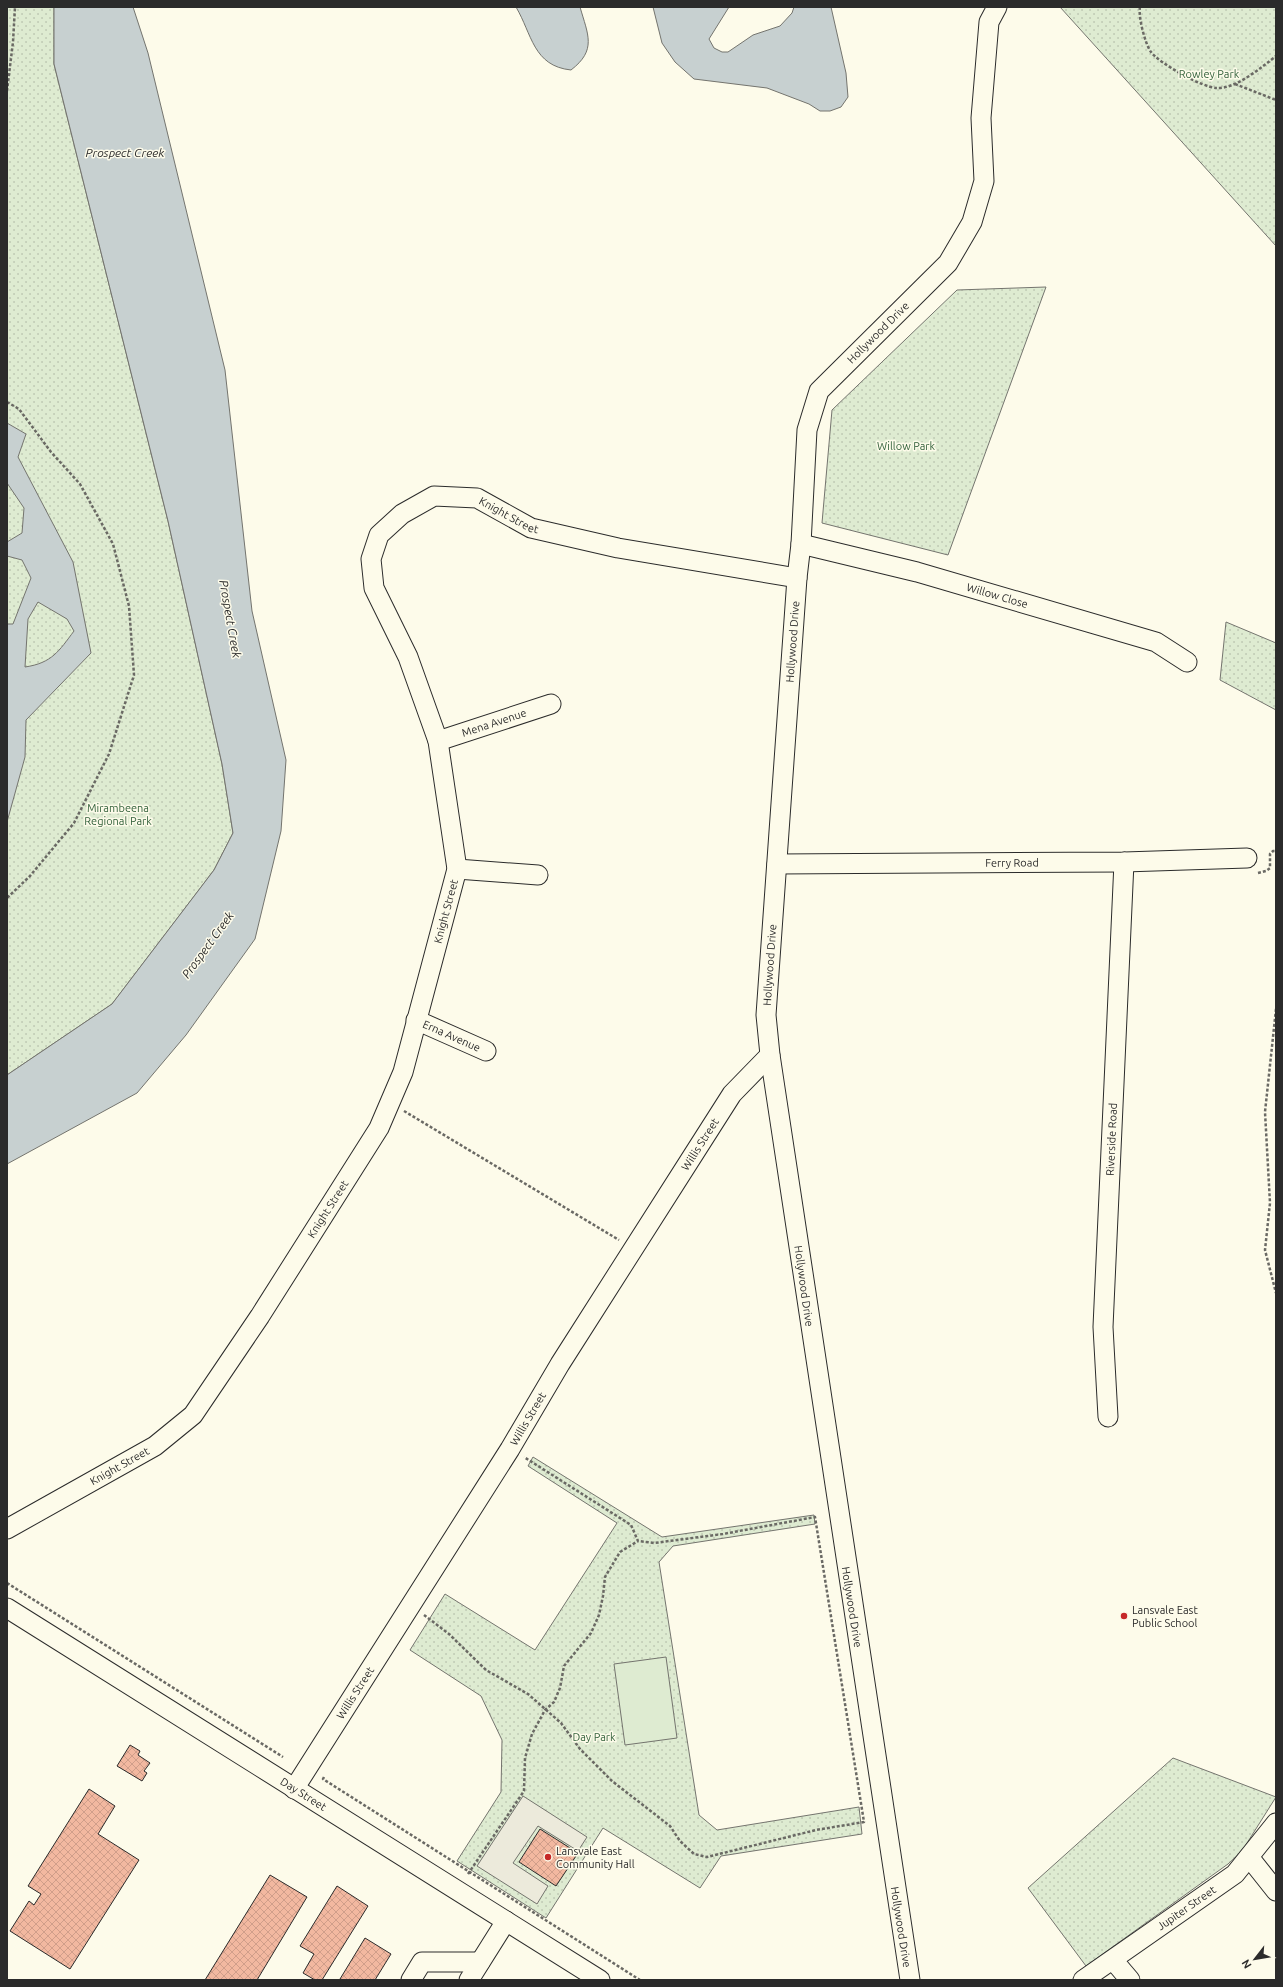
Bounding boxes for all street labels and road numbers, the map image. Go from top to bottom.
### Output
street label: Hollywood Drive [845,299,911,366]
street label: Knight Street [477,494,540,536]
street label: Willow Close [965,581,1029,610]
street label: Hollywood Drive [784,600,801,683]
street label: Mena Avenue [460,706,528,739]
street label: Ferry Road [985,856,1039,869]
street label: Knight Street [431,877,460,945]
street label: Hollywood Drive [761,924,778,1006]
street label: Erna Avenue [421,1018,482,1054]
street label: Riverside Road [1104,1103,1119,1176]
street label: Willis Street [679,1115,721,1173]
street label: Knight Street [305,1177,351,1240]
street label: Hollywood Drive [792,1245,816,1327]
street label: Willis Street [508,1389,548,1447]
street label: Knight Street [88,1444,152,1487]
street label: Hollywood Drive [840,1566,864,1648]
street label: Willis Street [334,1664,377,1721]
street label: Day Street [278,1775,329,1813]
street label: Jupiter Street [1155,1883,1218,1932]
street label: Hollywood Drive [889,1886,913,1968]

